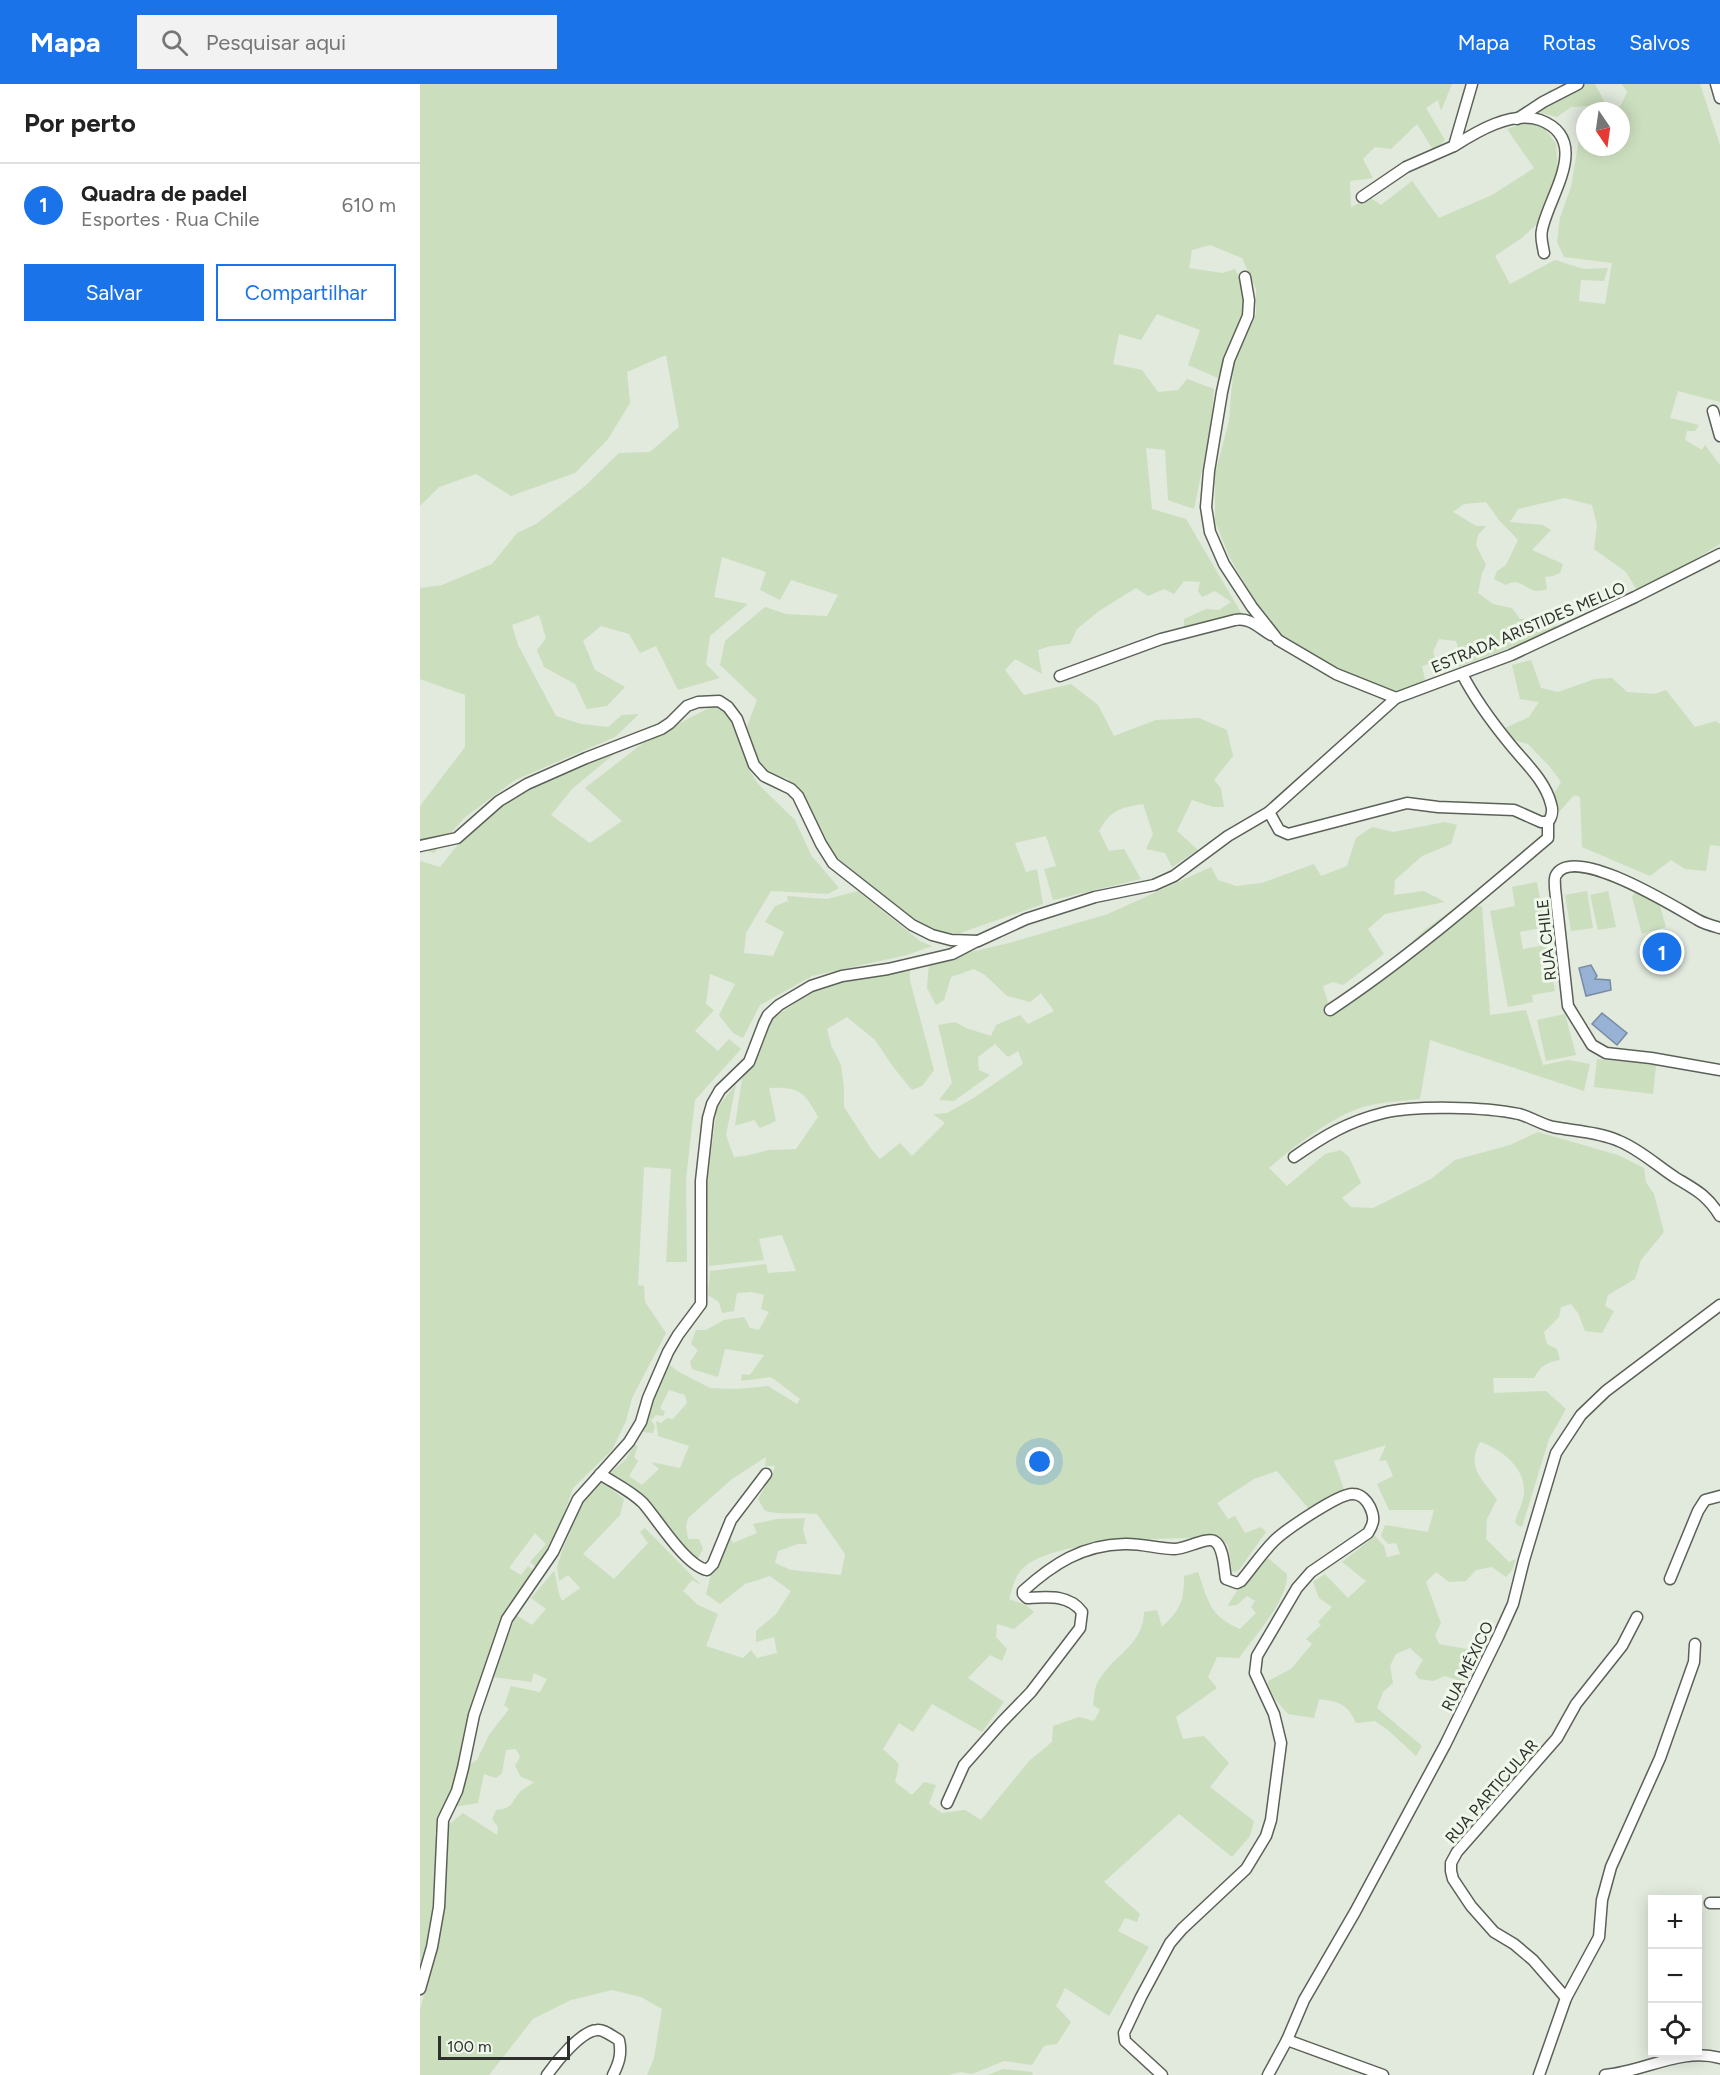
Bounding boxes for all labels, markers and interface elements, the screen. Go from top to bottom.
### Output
search box [137,15,557,69]
text: Mapa [30,25,101,59]
icon: search [158,26,191,59]
text: Pesquisar aqui [206,29,346,56]
text: Mapa [1458,30,1509,55]
text: Rotas [1542,30,1596,55]
text: Salvos [1629,30,1690,55]
north arrow [1576,102,1630,156]
text: Por perto [24,107,136,139]
text: Quadra de padel [81,180,247,207]
text: 1 [39,193,48,217]
text: 610 m [342,193,396,217]
text: Esportes · Rua Chile [81,207,259,231]
button: Salvar [24,264,204,321]
button: Compartilhar [216,264,396,321]
street label: ESTRADA ARISTIDES MELLO [1428,578,1628,677]
street label: RUA CHILE [1533,898,1560,982]
pin: 1 [1642,930,1682,974]
your location [1025,1447,1054,1476]
street label: RUA MÉXICO [1438,1618,1497,1714]
street label: RUA PARTICULAR [1441,1736,1542,1847]
map controls [1648,1895,1702,2057]
button: + [1648,1895,1702,1949]
button: − [1648,1949,1702,2003]
button: locate [1648,2003,1702,2057]
scale bar [438,2033,570,2060]
text: 100 m [447,2037,492,2056]

